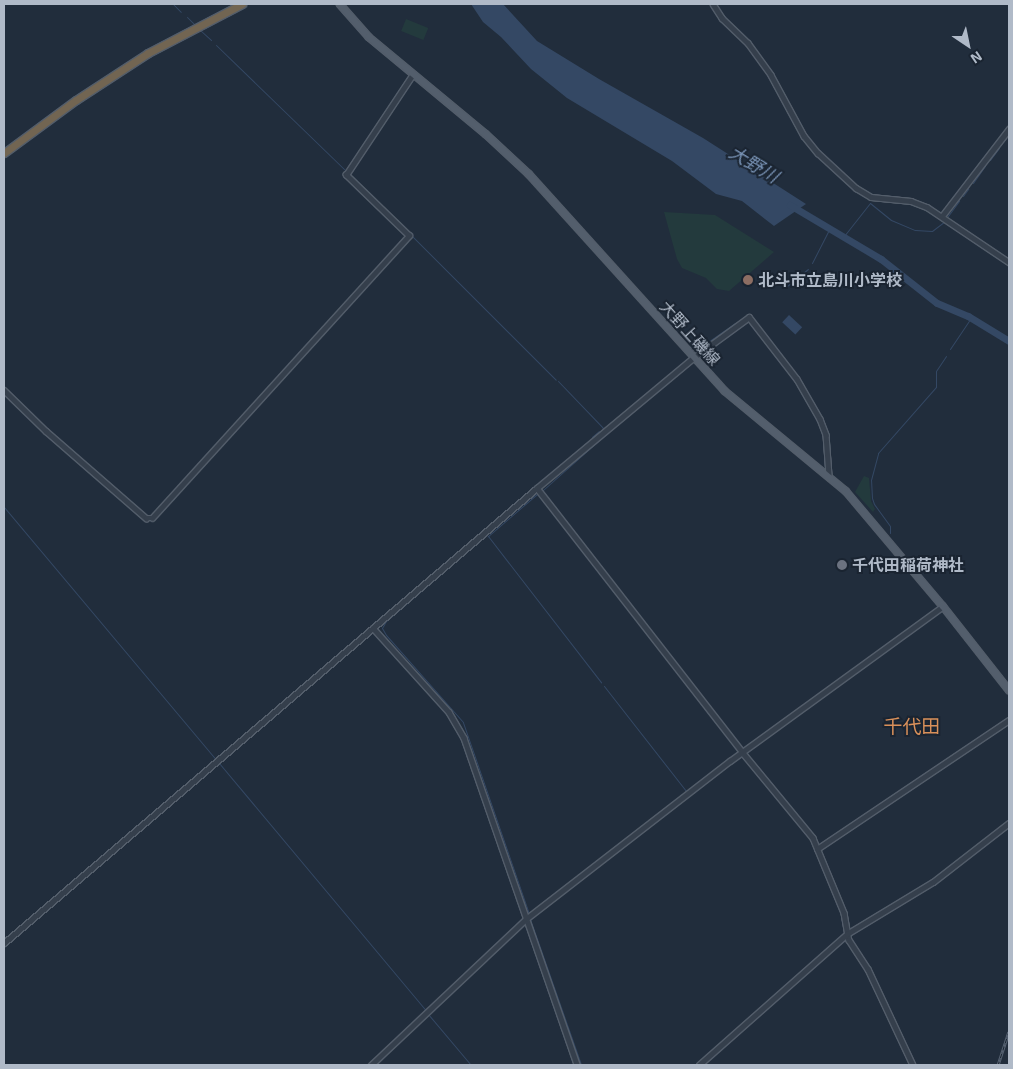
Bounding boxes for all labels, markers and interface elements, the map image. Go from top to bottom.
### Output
north arrow [943,20,993,70]
text: N [968,48,986,68]
water label: 大野川 [725,141,783,187]
place label: 北斗市立島川小学校 [758,270,902,290]
marker: 北斗市立島川小学校 [742,274,754,286]
street label: 大野上磯線 [656,297,724,369]
place label: 千代田稲荷神社 [852,555,964,575]
marker: 千代田稲荷神社 [836,559,848,571]
district label: 千代田 [884,715,940,737]

